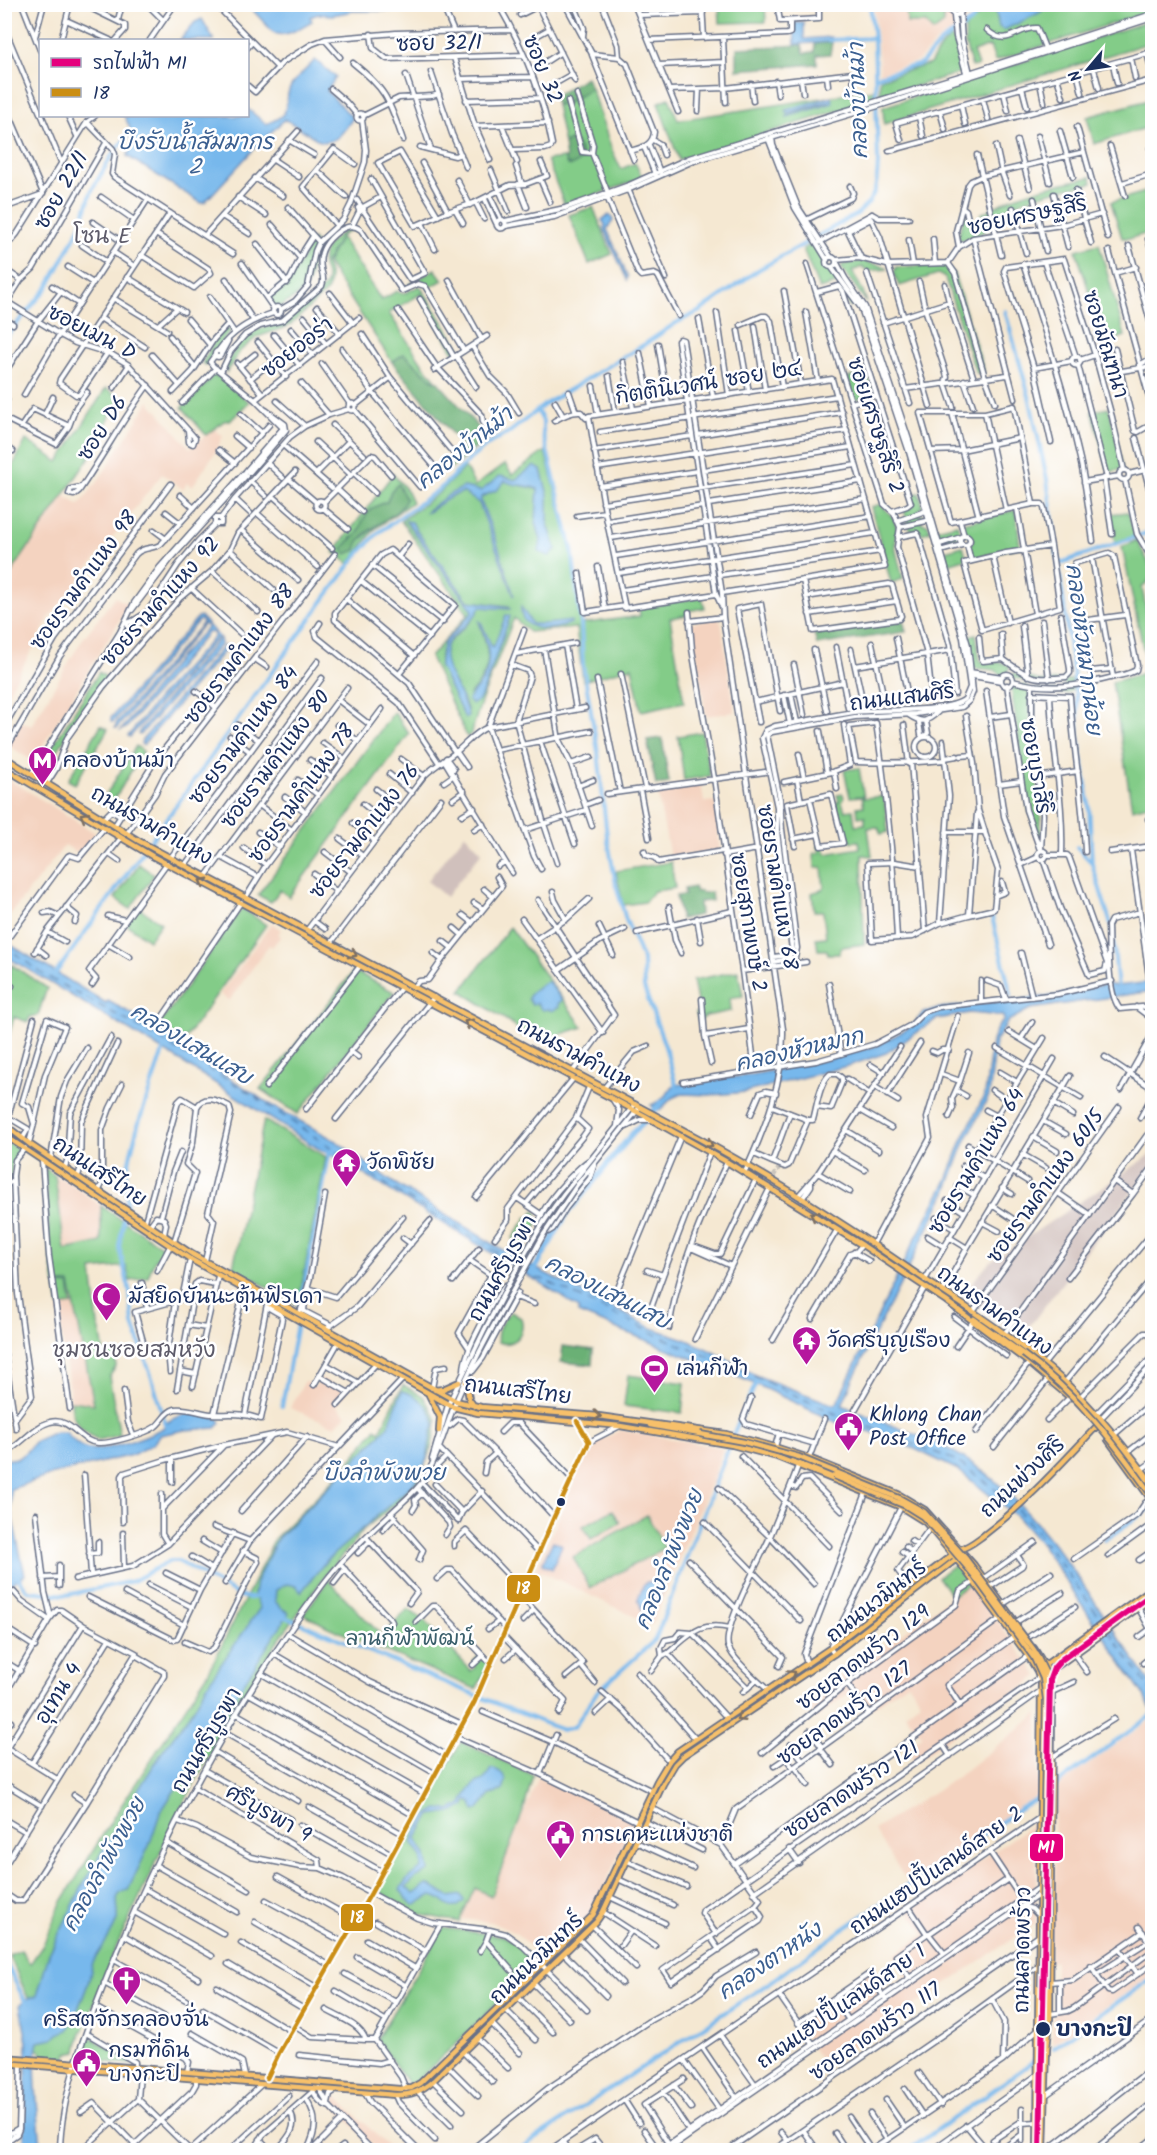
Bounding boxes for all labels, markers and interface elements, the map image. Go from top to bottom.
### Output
street label: ซอย 32/1 [396,27,482,62]
street label: ซอย 32 [513,30,570,109]
legend [39,39,249,117]
north arrow [1058,39,1118,99]
water label: คลองบ้านม้า [840,41,879,160]
text: รถไฟฟ้า M1 [93,50,187,79]
text: N [1063,65,1090,86]
text: 18 [93,80,110,109]
water label: บึงรับน้ำสัมมากร 2 [117,121,276,186]
street label: ซอย 22/1 [27,145,98,236]
street label: ซอยเศรษฐสิริ [965,188,1090,245]
district label: โซน E [73,220,132,255]
street label: ซอยมัณฑนา [1072,286,1137,403]
street label: ซอยเมน D [41,297,142,370]
street label: ซอยออร่า [255,309,341,387]
street label: กิตตินิเวศน์ ซอย ๒๔ [613,352,805,415]
street label: ซอยเศรษฐสิริ 2 [837,353,912,498]
street label: ซอย D6 [70,389,137,468]
water label: คลองบ้านม้า [409,398,523,499]
street label: ซอยรามคําแหง 98 [22,504,147,658]
street label: ซอยรามคําแหง 92 [94,529,229,675]
water label: คลองหัวหมากน้อย [1055,562,1111,739]
street label: ซอยรามคำแหง 88 [176,578,304,732]
street label: ซอยรามคำแหง 84 [181,659,308,813]
street label: ถนนแสนศิริ [848,676,957,721]
street label: ซอยรามคำแหง 80 [213,684,339,836]
street label: ซอยบุราสิริ [1010,716,1059,817]
street label: ซอยรามคำแหง 78 [240,717,364,870]
metro station icon: คลองบ้านม้า [26,744,58,786]
place label: คลองบ้านม้า [63,745,174,778]
street label: ซอยรามคำแหง 76 [302,757,429,907]
street label: ถนนรามคำแหง [84,778,219,875]
street label: ซอยรามคำแหง 68 [747,802,806,973]
one-way arrow [80,812,90,824]
street label: ซอยสุภาพงษ์ 2 [720,850,775,994]
one-way arrow [199,878,209,889]
one-way arrow [347,947,357,958]
water label: คลองแสนแสบ [123,995,260,1096]
street label: ถนนรามคำแหง [510,1010,646,1103]
one-way arrow [463,1019,474,1030]
water label: คลองหัวหมาก [732,1019,869,1083]
street label: ซอยรามคำแหง 64 [920,1082,1034,1242]
street label: ซอยรามคำแหง 60/5 [979,1101,1115,1271]
street label: ถนนเสรีไทย [45,1128,153,1216]
one-way arrow [702,1137,713,1148]
temple icon: วัดพิชัย [330,1146,362,1188]
place label: วัดพิชัย [367,1147,435,1180]
street label: ถนนศรีบูรพา [460,1209,546,1328]
one-way arrow [810,1211,820,1223]
water label: คลองแสนแสบ [538,1247,678,1341]
street label: ถนนรามคำแหง [929,1258,1059,1365]
mosque icon: มัสยิดยันนะตุ้นฟิรเดา [91,1280,123,1322]
place label: มัสยิดยันนะตุ้นฟิรเดา [128,1281,323,1314]
temple icon: วัดศรีบุญเรือง [790,1324,822,1366]
place label: วัดศรีบุญเรือง [827,1325,950,1358]
district label: ชุมชนซอยสมหวัง [52,1334,216,1369]
sports icon: เล่นกีฬา [639,1352,671,1394]
place label: เล่นกีฬา [676,1353,748,1386]
street label: ถนนเสรีไทย [462,1369,574,1414]
place label: Khlong Chan Post Office [869,1399,982,1456]
one-way arrow [593,1409,602,1422]
public building icon: Khlong Chan Post Office [832,1410,864,1452]
street label: ถนนพ่วงศิริ [973,1430,1073,1527]
water label: บึงลำพังพวย [323,1457,447,1492]
water label: คลองลำพังพวย [626,1483,715,1635]
unlabelled marker [555,1496,567,1508]
street label: ถนนนวมินทร์ [819,1552,935,1652]
line badge: 18 [506,1574,541,1603]
text: 18 [516,1577,531,1602]
street label: ซอยลาดพร้าว 129 [790,1597,938,1720]
park label: ลานกีฬาพัฒน์ [346,1623,474,1656]
street label: ซอยลาดพร้าว 127 [770,1653,921,1775]
street label: อุเทน 4 [27,1656,91,1731]
one-way arrow [785,1670,796,1681]
street label: ถนนศรีบูรพา [164,1681,251,1800]
one-way arrow [735,1711,746,1722]
street label: ซอยลาดพร้าว 121 [777,1733,926,1848]
street label: ศรีบูรพา 9 [219,1776,317,1852]
water label: คลองลำพังพวย [54,1790,157,1939]
street label: ถนนแฮปปี้แลนด์สาย 2 [841,1795,1031,1944]
public building icon: การเคหะแห่งชาติ [544,1818,576,1860]
place label: การเคหะแห่งชาติ [581,1819,733,1852]
line badge: M1 [1029,1833,1064,1862]
text: M1 [1038,1836,1055,1861]
street label: ถนนลาดพร้าว [1006,1887,1041,2014]
line badge: 18 [340,1903,374,1932]
street label: ถนนนวมินทร์ [482,1905,592,2013]
text: 18 [350,1906,365,1931]
water label: คลองตาหนัง [711,1913,831,2010]
street label: ถนนแฮปปี้แลนด์สาย 1 [748,1933,934,2078]
church icon: คริสตจักรคลองจั่น [110,1964,142,2006]
street label: ซอยลาดพร้าว 117 [803,1974,950,2090]
place label: คริสตจักรคลองจั่น [43,2002,209,2037]
place label: บางกะปิ [1056,2014,1132,2047]
marker: บางกะปิ [1034,2020,1052,2038]
place label: กรมที่ดิน บางกะปิ [108,2032,189,2092]
public building icon: กรมที่ดิน บางกะปิ [71,2046,103,2088]

